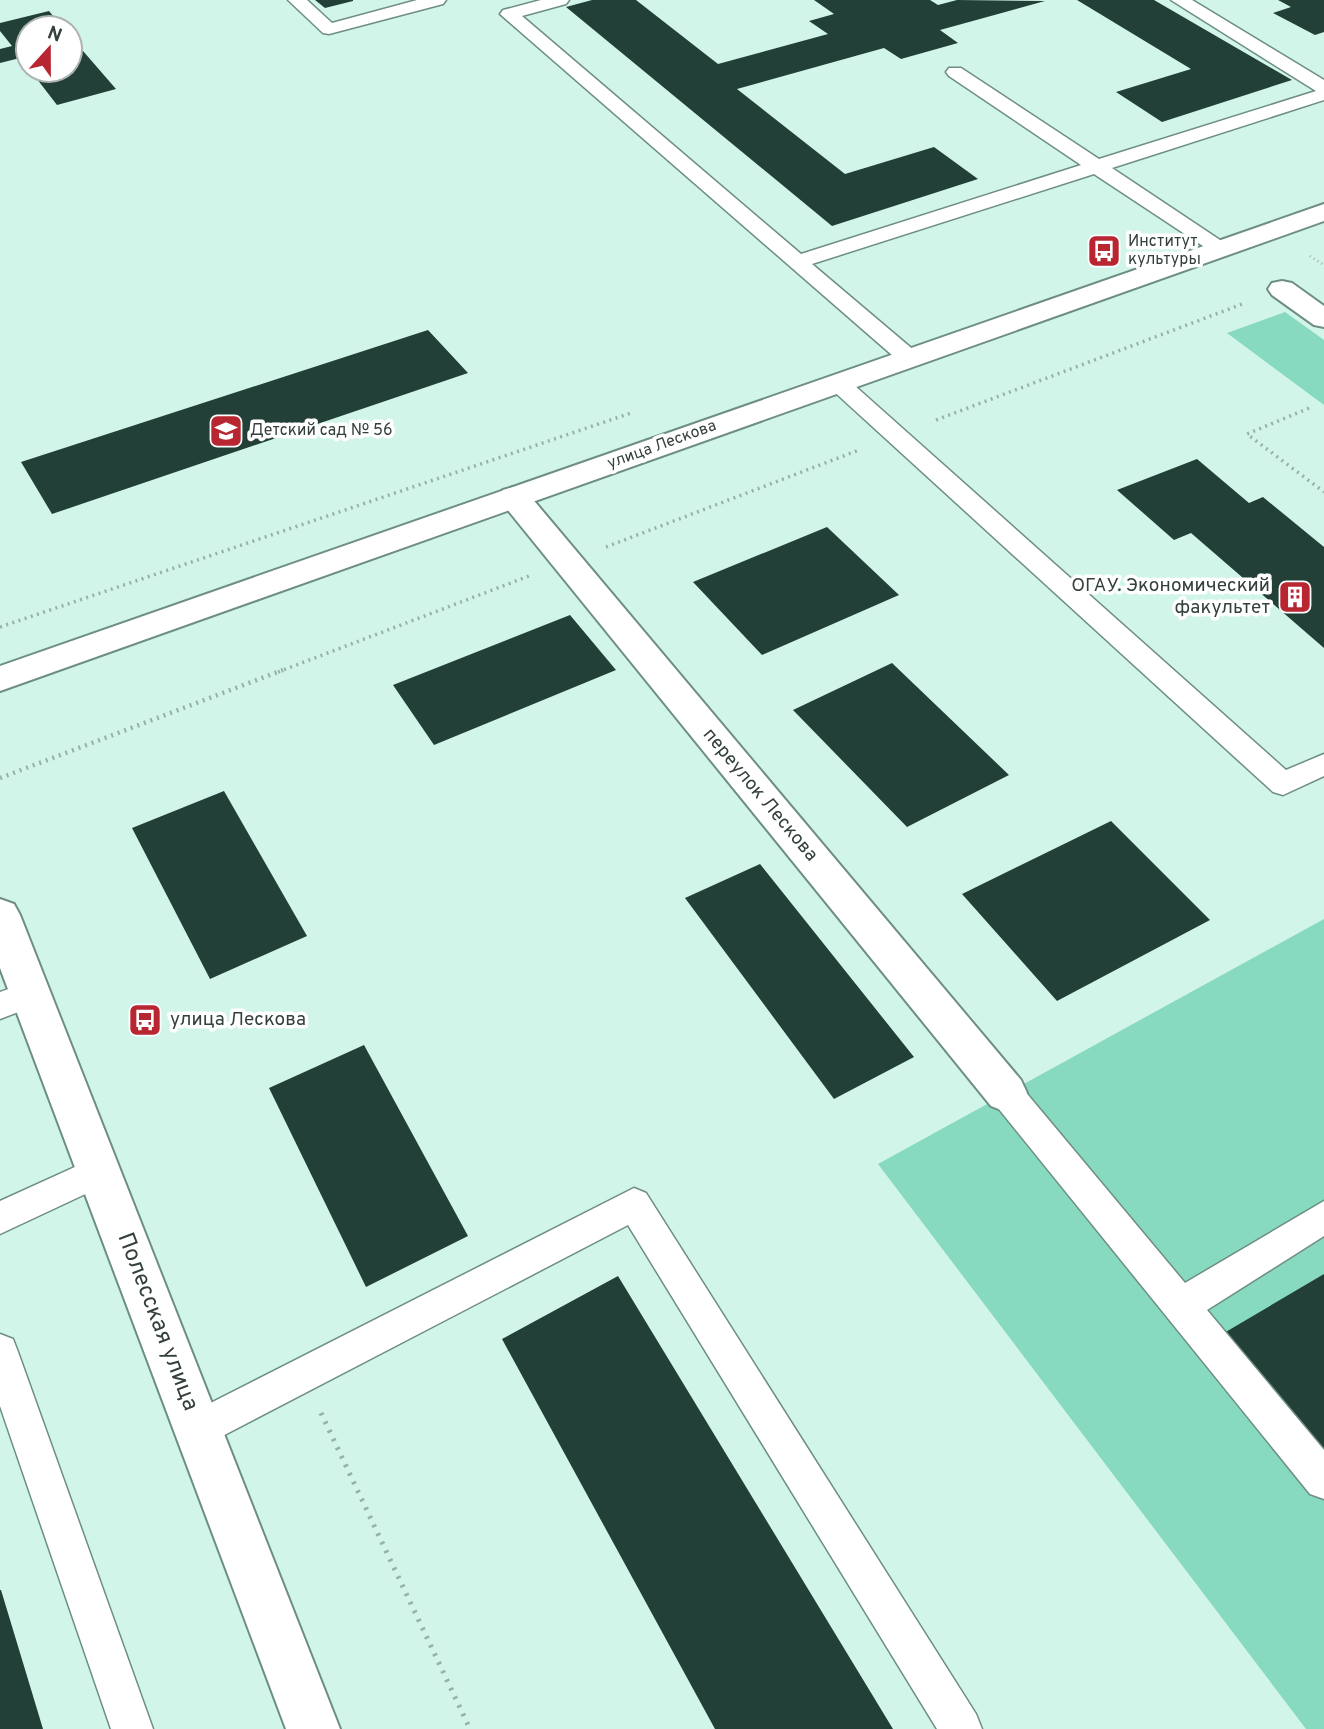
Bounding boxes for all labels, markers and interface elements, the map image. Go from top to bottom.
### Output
north arrow [14,14,84,84]
text: N [44,21,65,49]
bus stop icon: Институт культуры [1085,232,1123,270]
place label: Институт культуры [1128,232,1201,270]
school or university icon: Детский сад № 56 [207,412,245,450]
street label: улица Лескова [605,416,719,474]
place label: Детский сад № 56 [250,421,393,441]
place label: ОГАУ. Экономический факультет [1071,574,1270,620]
building icon: ОГАУ. Экономический факультет [1276,578,1314,616]
street label: переулок Лескова [697,723,823,867]
bus stop icon: улица Лескова [126,1001,164,1039]
place label: улица Лескова [170,1008,306,1032]
street label: Полесская улица [110,1229,204,1415]

